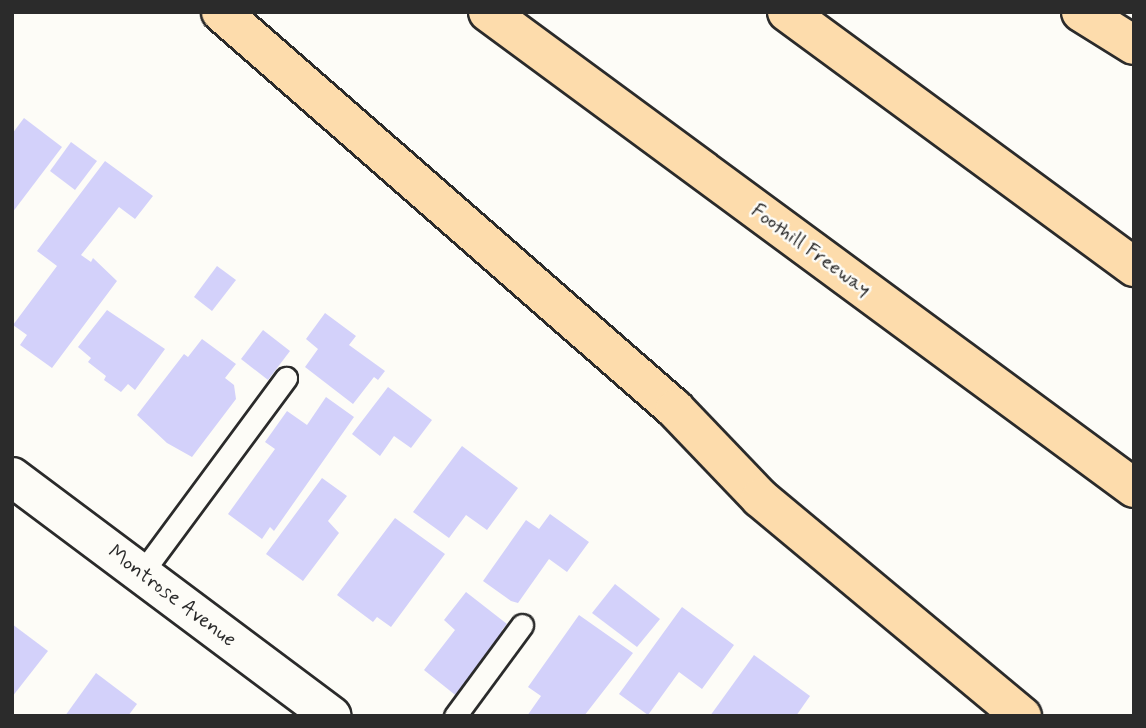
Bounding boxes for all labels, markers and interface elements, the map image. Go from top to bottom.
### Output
street label: Foothill Freeway [745,197,877,303]
street label: Montrose Avenue [102,539,242,653]

